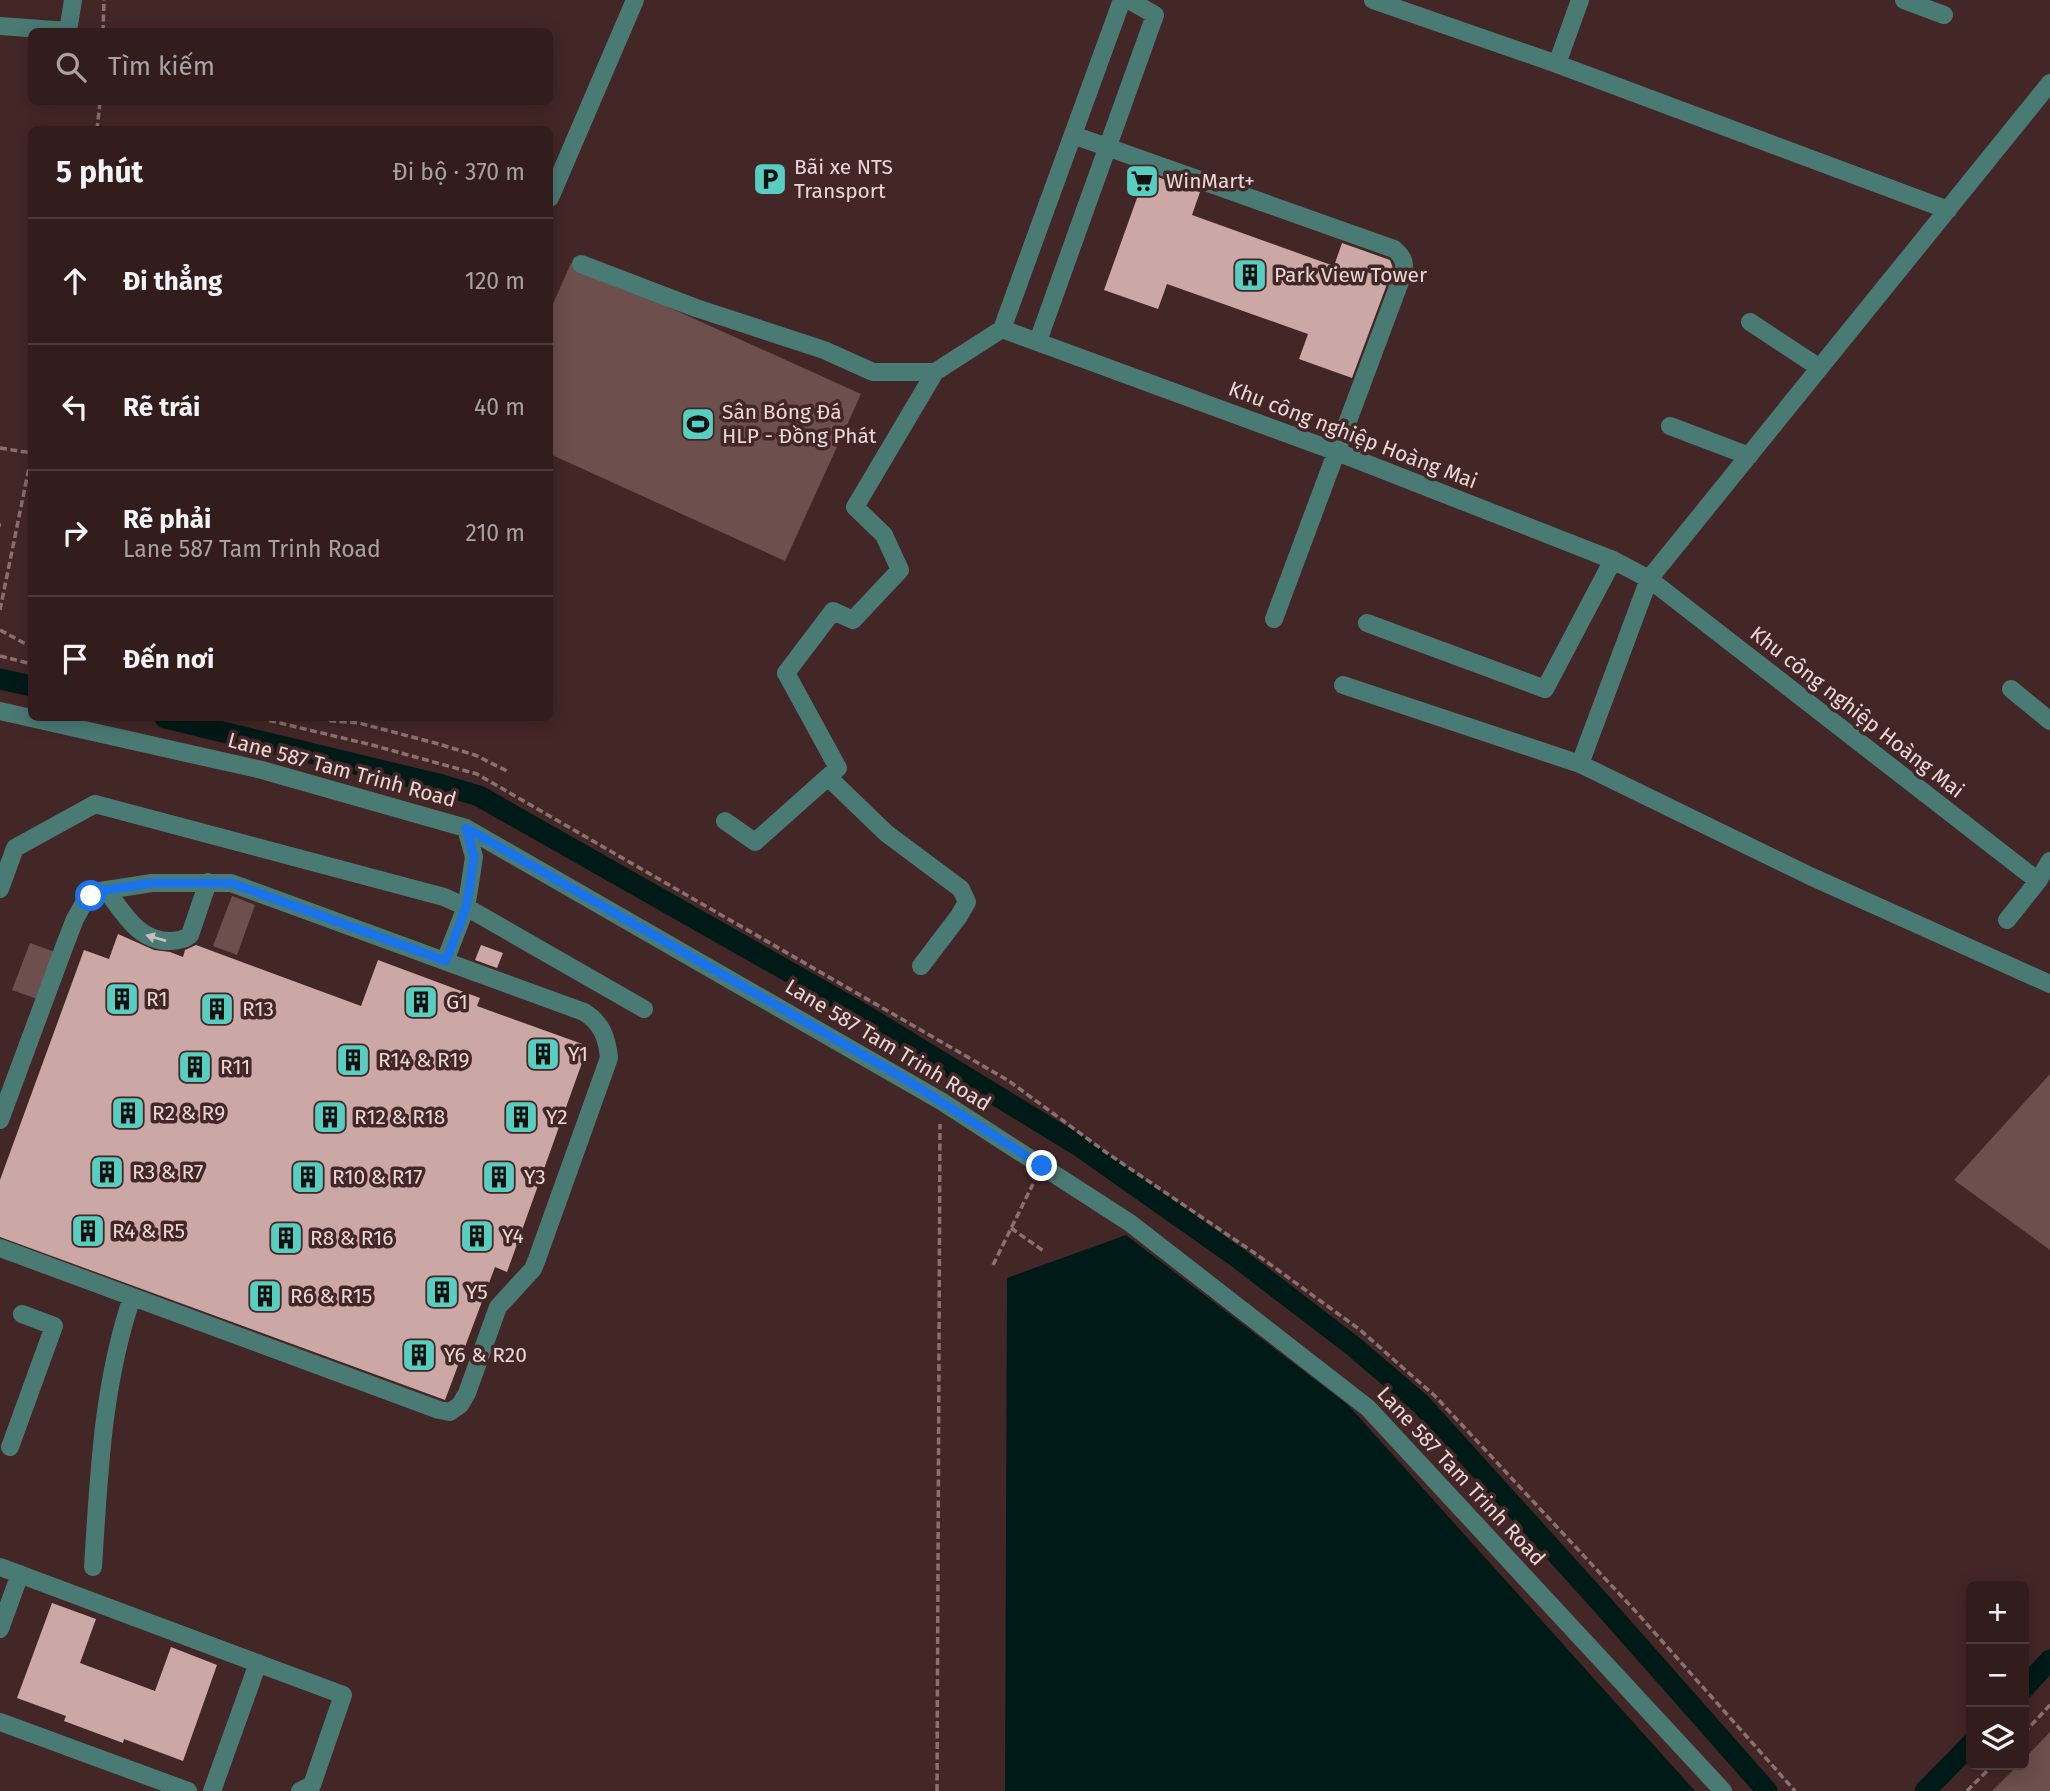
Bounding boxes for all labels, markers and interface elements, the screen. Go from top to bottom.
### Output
search box [28,28,553,105]
icon: search [52,48,90,86]
text: Tìm kiếm [108,51,215,82]
text: 5 phút [56,154,143,190]
place label: Bãi xe NTS Transport [794,154,893,204]
text: Đi bộ · 370 m [393,158,525,186]
parking icon: Bãi xe NTS Transport [751,160,789,198]
supermarket icon: WinMart+ [1123,162,1161,200]
place label: WinMart+ [1166,168,1255,194]
building icon: Park View Tower [1231,256,1269,294]
icon: ahead [56,262,94,300]
place label: Park View Tower [1274,262,1427,288]
text: Đi thẳng [123,266,222,297]
text: 120 m [465,267,525,295]
street label: Khu công nghiệp Hoàng Mai [1225,376,1481,494]
icon: left [56,388,94,426]
text: Rẽ trái [123,392,200,423]
text: 40 m [474,393,525,421]
place label: Sân Bóng Đá HLP - Đồng Phát [722,399,877,449]
sports icon: Sân Bóng Đá HLP - Đồng Phát [679,405,717,443]
text: Rẽ phải [123,504,211,535]
icon: right [56,514,94,552]
text: 210 m [466,519,525,547]
text: Lane 587 Tam Trinh Road [123,535,381,563]
street label: Khu công nghiệp Hoàng Mai [1745,620,1969,804]
icon: arrive [56,640,94,678]
text: Đến nơi [123,644,214,675]
street label: Lane 587 Tam Trinh Road [225,727,459,813]
route start [75,880,106,911]
one-way arrow [144,932,166,943]
street label: Lane 587 Tam Trinh Road [780,973,996,1117]
building icon: R1 [103,980,141,1018]
building icon: G1 [402,983,440,1021]
place label: R1 [146,986,168,1012]
place label: G1 [446,989,468,1015]
building icon: R13 [198,990,236,1028]
place label: R13 [242,996,274,1022]
building icon: Y1 [524,1035,562,1073]
building icon: R14 & R19 [334,1041,372,1079]
place label: Y1 [568,1041,588,1067]
place label: R14 & R19 [378,1047,470,1073]
building icon: R11 [176,1048,214,1086]
place label: R11 [220,1054,250,1080]
building icon: R2 & R9 [109,1094,147,1132]
building icon: R12 & R18 [311,1098,349,1136]
building icon: Y2 [502,1098,540,1136]
place label: R2 & R9 [152,1100,225,1126]
place label: R12 & R18 [354,1104,445,1130]
place label: Y2 [546,1104,568,1130]
route end [1026,1150,1057,1181]
building icon: R3 & R7 [88,1153,126,1191]
building icon: R10 & R17 [289,1158,327,1196]
building icon: Y3 [480,1158,518,1196]
place label: R3 & R7 [132,1159,203,1185]
place label: R10 & R17 [332,1164,423,1190]
place label: Y3 [524,1164,546,1190]
building icon: R4 & R5 [69,1212,107,1250]
building icon: Y4 [458,1217,496,1255]
place label: R4 & R5 [112,1218,185,1244]
building icon: R8 & R16 [267,1219,305,1257]
place label: Y4 [502,1223,524,1249]
place label: R8 & R16 [310,1225,393,1251]
building icon: Y5 [423,1273,461,1311]
building icon: R6 & R15 [246,1277,284,1315]
place label: Y5 [466,1279,488,1305]
place label: R6 & R15 [290,1283,372,1309]
building icon: Y6 & R20 [400,1336,438,1374]
place label: Y6 & R20 [444,1342,527,1368]
street label: Lane 587 Tam Trinh Road [1371,1381,1551,1571]
map controls [1966,1581,2029,1770]
button: + [1966,1581,2029,1644]
button: − [1966,1644,2029,1707]
button: layers [1966,1707,2029,1770]

